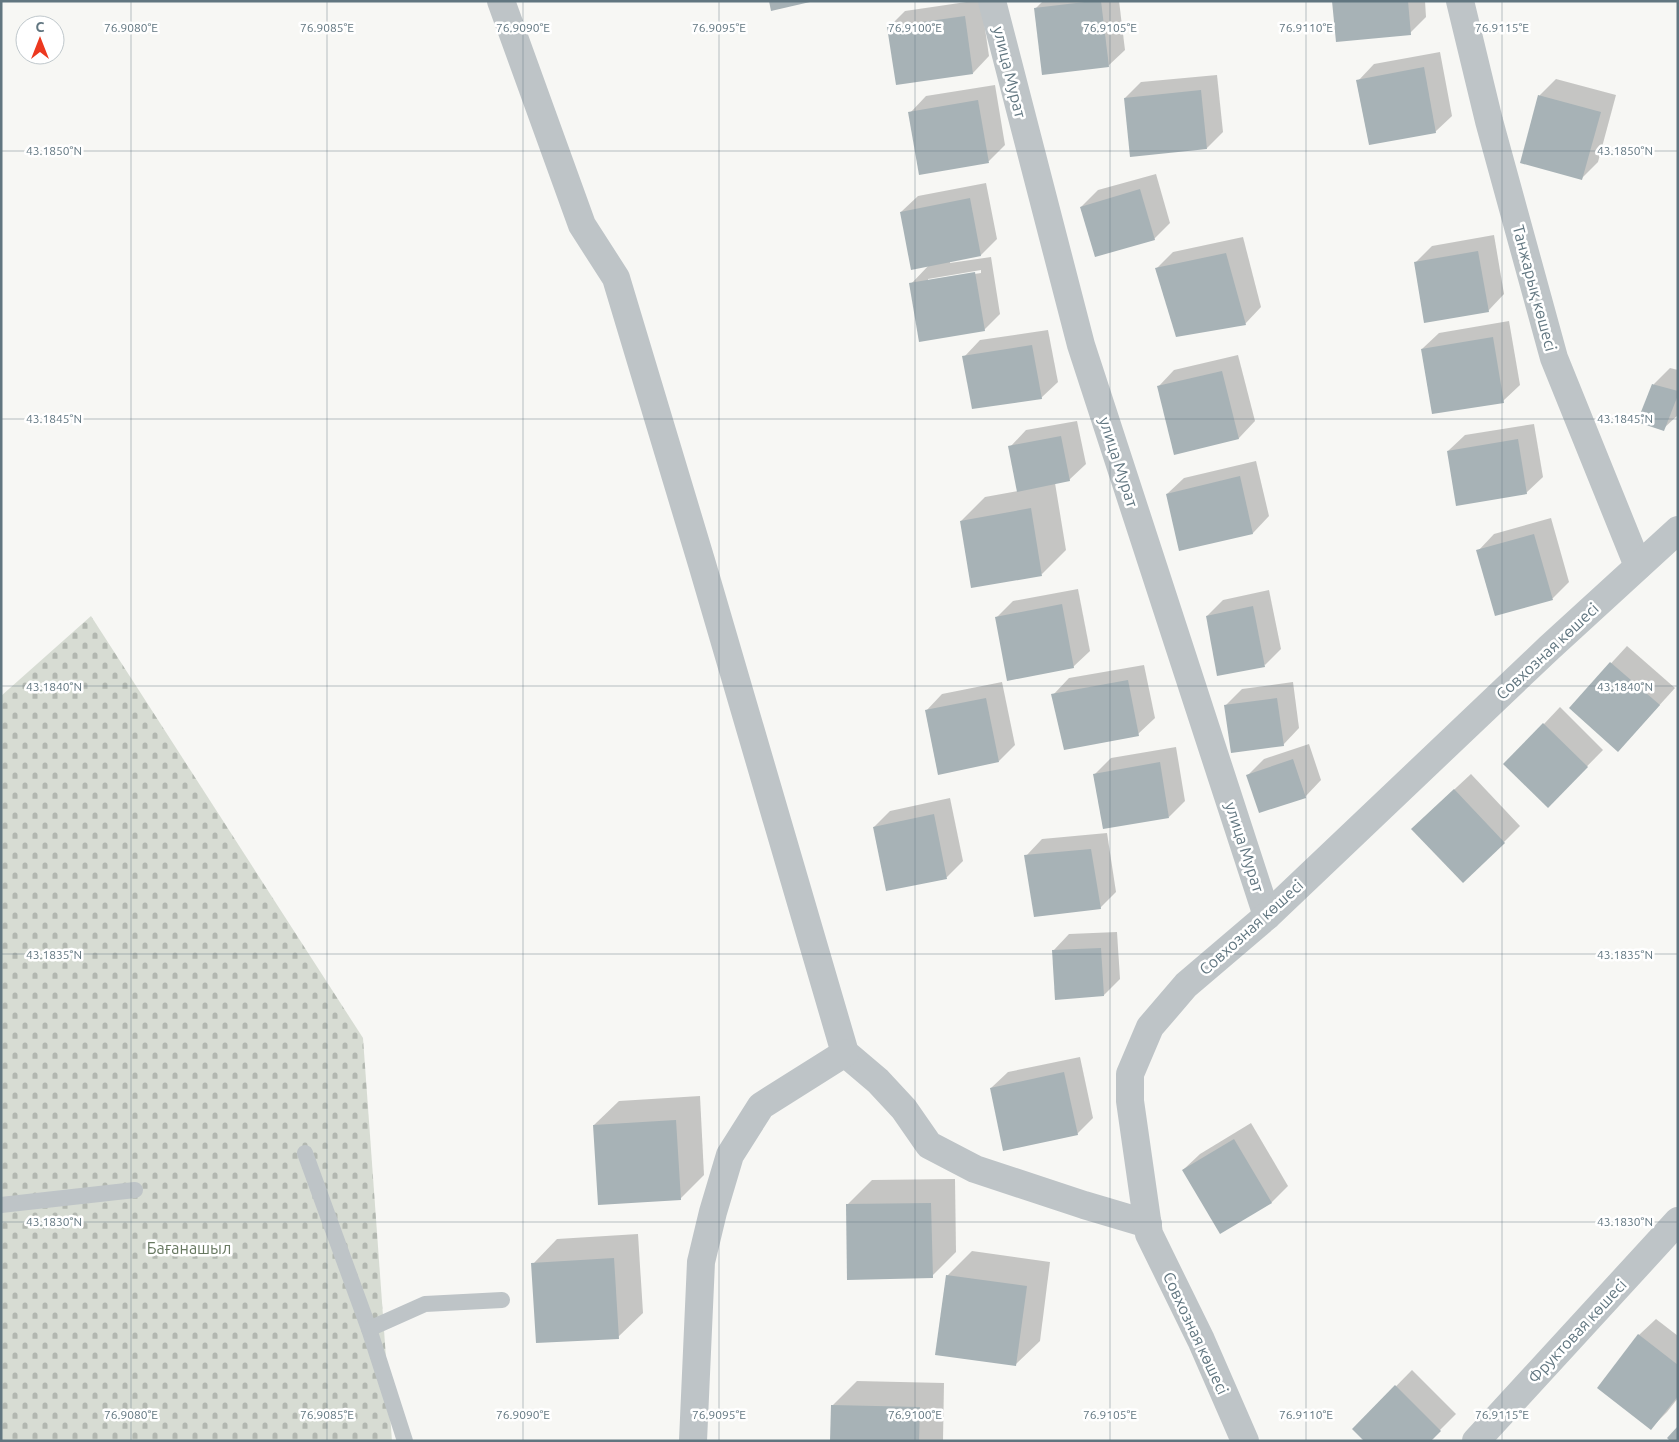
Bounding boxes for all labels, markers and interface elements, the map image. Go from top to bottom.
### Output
north arrow [15,15,65,65]
text: С [36,19,45,35]
text: 76.9080°E [104,21,158,34]
text: 76.9085°E [300,21,354,34]
text: 76.9090°E [496,21,550,34]
text: 76.9095°E [692,21,746,34]
text: 76.9100°E [888,21,942,34]
text: 76.9105°E [1083,21,1137,34]
text: 76.9110°E [1279,21,1333,34]
text: 76.9115°E [1475,21,1529,34]
street label: улица Мурат [990,24,1030,120]
text: 43.1850°N [26,144,82,157]
text: 43.1850°N [1597,144,1653,157]
street label: Танжарық көшесі [1510,223,1560,353]
text: 43.1845°N [26,412,82,425]
text: 43.1845°N [1597,412,1653,425]
street label: улица Мурат [1096,415,1142,509]
street label: Совхозная көшесі [1492,599,1602,703]
text: 43.1840°N [26,680,82,693]
text: 43.1840°N [1597,680,1653,693]
street label: улица Мурат [1222,800,1268,894]
street label: Совхозная көшесі [1196,876,1306,978]
text: 43.1835°N [26,948,82,961]
text: 43.1835°N [1597,948,1653,961]
text: 43.1830°N [26,1215,82,1228]
text: 43.1830°N [1597,1215,1653,1228]
park label: Бағанашыл [147,1239,231,1257]
street label: Совхозная көшесі [1160,1269,1232,1397]
street label: Фруктовая көшесі [1524,1275,1630,1387]
text: 76.9080°E [104,1408,158,1421]
text: 76.9085°E [300,1408,354,1421]
text: 76.9090°E [496,1408,550,1421]
text: 76.9095°E [692,1408,746,1421]
text: 76.9100°E [888,1408,942,1421]
text: 76.9105°E [1083,1408,1137,1421]
text: 76.9110°E [1279,1408,1333,1421]
text: 76.9115°E [1475,1408,1529,1421]

